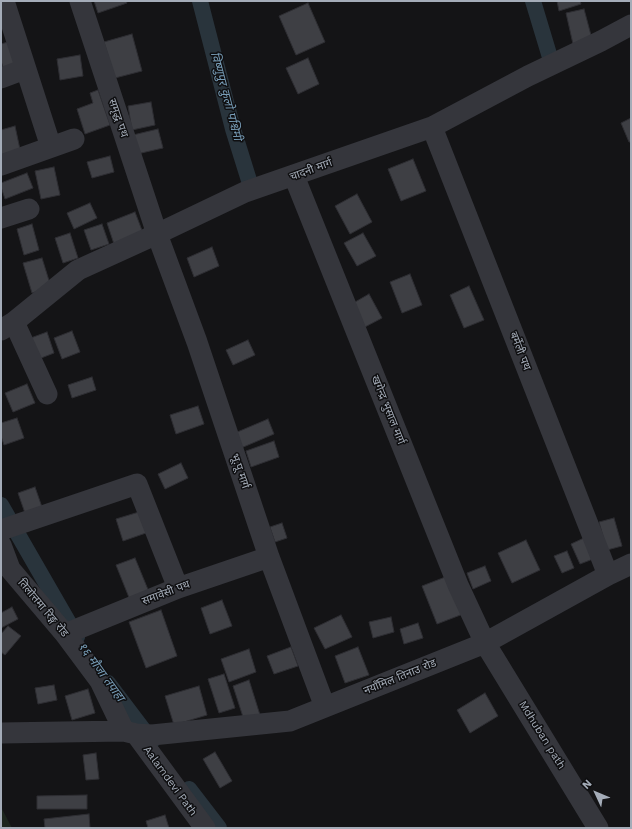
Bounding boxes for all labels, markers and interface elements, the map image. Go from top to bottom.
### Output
water label: विष्णुपुर कुलो पश्चिमी [207,50,245,142]
street label: समृद्ध पथ [105,97,131,139]
street label: चादनी मार्ग [288,156,334,184]
street label: बर्मेली पथ [507,330,533,372]
street label: खगेन्द्र भुसाल मार्ग [368,374,408,446]
street label: भू.पू मार्ग [228,452,252,490]
street label: तिलोत्तमा रिङ्ग रोड [15,576,71,640]
street label: समावेसी पथ [140,578,192,608]
water label: १६ मौजा तपाहा [75,640,127,704]
street label: नयाँमिल तिनाउ रोड [362,656,438,698]
street label: Mdhuban path [516,699,568,771]
street label: Aalamdevi Path [140,743,200,819]
north arrow [576,773,616,813]
text: N [579,777,595,792]

